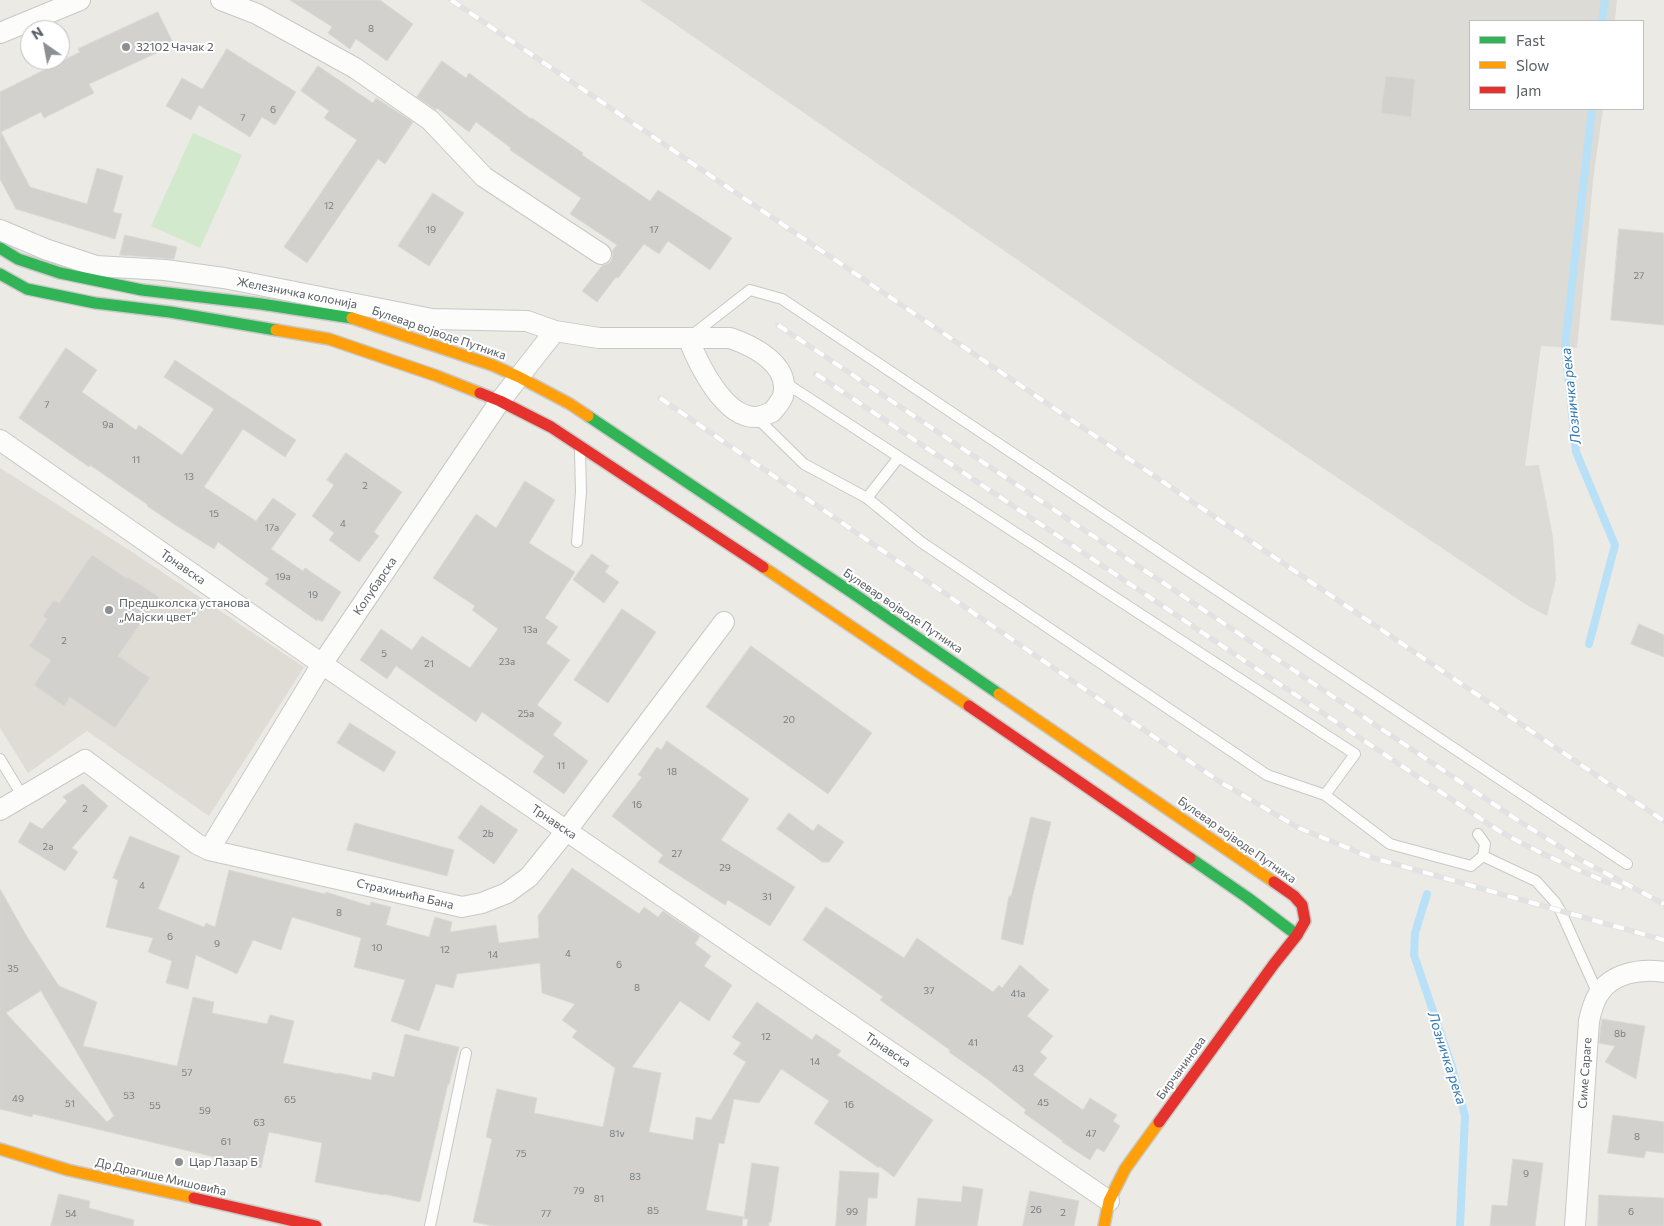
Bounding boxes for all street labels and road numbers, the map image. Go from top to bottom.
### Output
street label: Железничка колонија [235,274,359,312]
street label: Булевар војводе Путника [370,303,508,363]
street label: Трнавска [158,546,208,588]
street label: Колубарска [350,554,400,618]
street label: Булевар војводе Путника [840,566,966,656]
street label: Булевар војводе Путника [1175,794,1299,886]
street label: Трнавска [529,802,579,842]
street label: Страхињића Бана [355,876,455,912]
street label: Трнавска [863,1030,913,1070]
street label: Бирчанинова [1153,1034,1209,1102]
street label: Симе Сараге [1575,1037,1595,1109]
street label: Др Драгише Мишовића [94,1155,228,1199]

